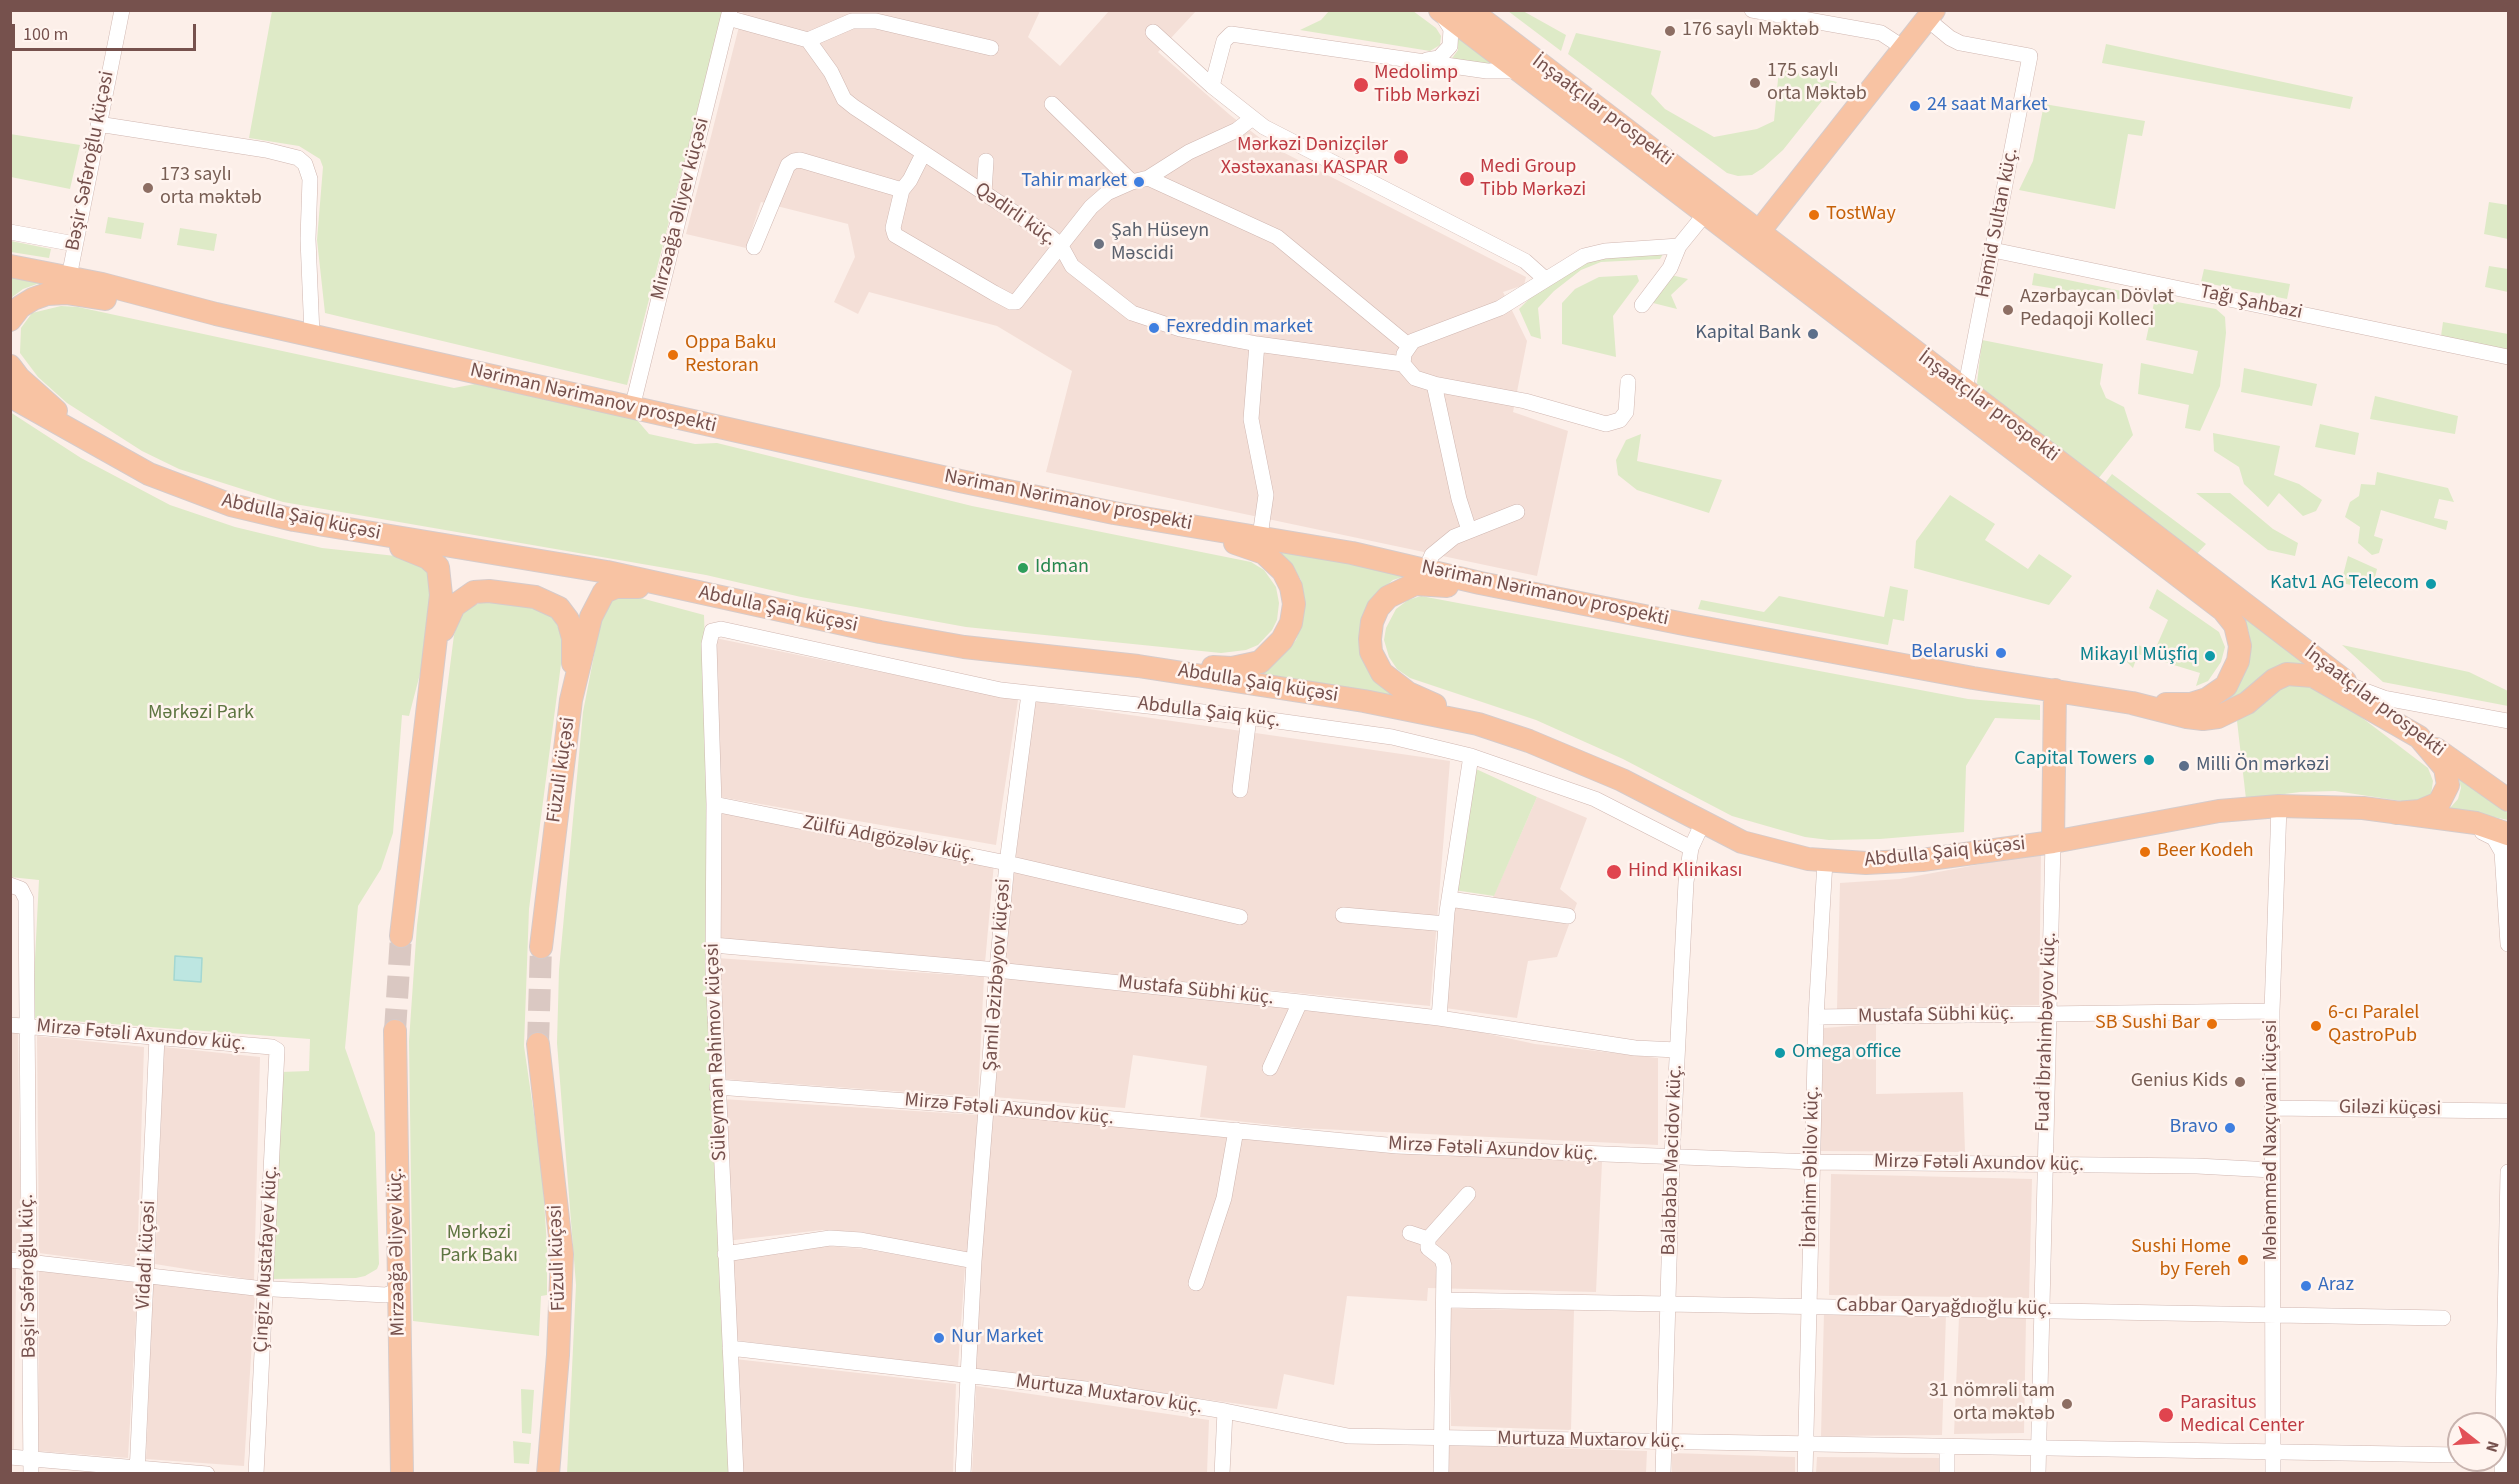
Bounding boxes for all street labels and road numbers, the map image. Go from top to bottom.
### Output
street label: İnşaatçılar prospekti [1527,50,1677,172]
street label: Bəşir Səfəroğlu küçəsi [62,69,120,253]
street label: Mirzəağa Əliyev küçəsi [647,115,715,303]
street label: Həmid Sultan küç. [1972,146,2024,300]
street label: Qədirli küç. [969,178,1061,252]
street label: Tağı Şahbazi [2197,280,2305,326]
street label: İnşaatçılar prospekti [1913,346,2063,468]
street label: Nəriman Nərimanov prospekti [468,359,718,439]
street label: Nəriman Nərimanov prospekti [942,465,1194,537]
street label: Abdulla Şaiq küçəsi [219,489,383,547]
street label: Nəriman Nərimanov prospekti [1419,556,1671,632]
street label: Abdulla Şaiq küçəsi [696,581,860,639]
street label: İnşaatçılar prospekti [2299,641,2449,763]
street label: Abdulla Şaiq küçəsi [1176,659,1340,709]
street label: Abdulla Şaiq küç. [1136,692,1282,734]
street label: Füzuli küçəsi [543,716,581,824]
street label: Zülfü Adıgözələv küç. [800,811,978,869]
street label: Abdulla Şaiq küçəsi [1863,833,2027,873]
street label: Şamil Əzizbəyov küçəsi [979,878,1017,1072]
street label: Fuad İbrahimbəyov küç. [2032,932,2062,1132]
street label: Süleyman Rəhimov küçəsi [701,943,733,1161]
street label: Mustafa Sübhi küç. [1117,971,1275,1011]
street label: Mustafa Sübhi küç. [1858,1003,2014,1029]
street label: Mirzə Fətəli Axundov küç. [35,1015,247,1057]
street label: Məhəmməd Naxçıvani küçəsi [2260,1020,2284,1260]
street label: Balababa Məcidov küç. [1658,1064,1688,1256]
street label: İbrahim Əbilov küç. [1799,1086,1825,1248]
street label: Mirzə Fətəli Axundov küç. [903,1089,1115,1131]
street label: Giləzi küçəsi [2339,1096,2441,1122]
street label: Mirzə Fətəli Axundov küç. [1387,1133,1599,1167]
street label: Mirzə Fətəli Axundov küç. [1874,1150,2084,1178]
street label: Çingiz Mustafayev küç. [250,1165,284,1353]
street label: Mirzəağa Əliyev küç. [385,1168,411,1336]
street label: Bəşir Səfəroğlu küç. [16,1194,42,1358]
street label: Vidadi küçəsi [132,1200,162,1310]
street label: Füzuli küçəsi [544,1204,572,1312]
street label: Cabbar Qaryağdıoğlu küç. [1836,1294,2052,1322]
street label: Murtuza Muxtarov küç. [1014,1370,1204,1420]
street label: Murtuza Muxtarov küç. [1497,1427,1685,1455]

